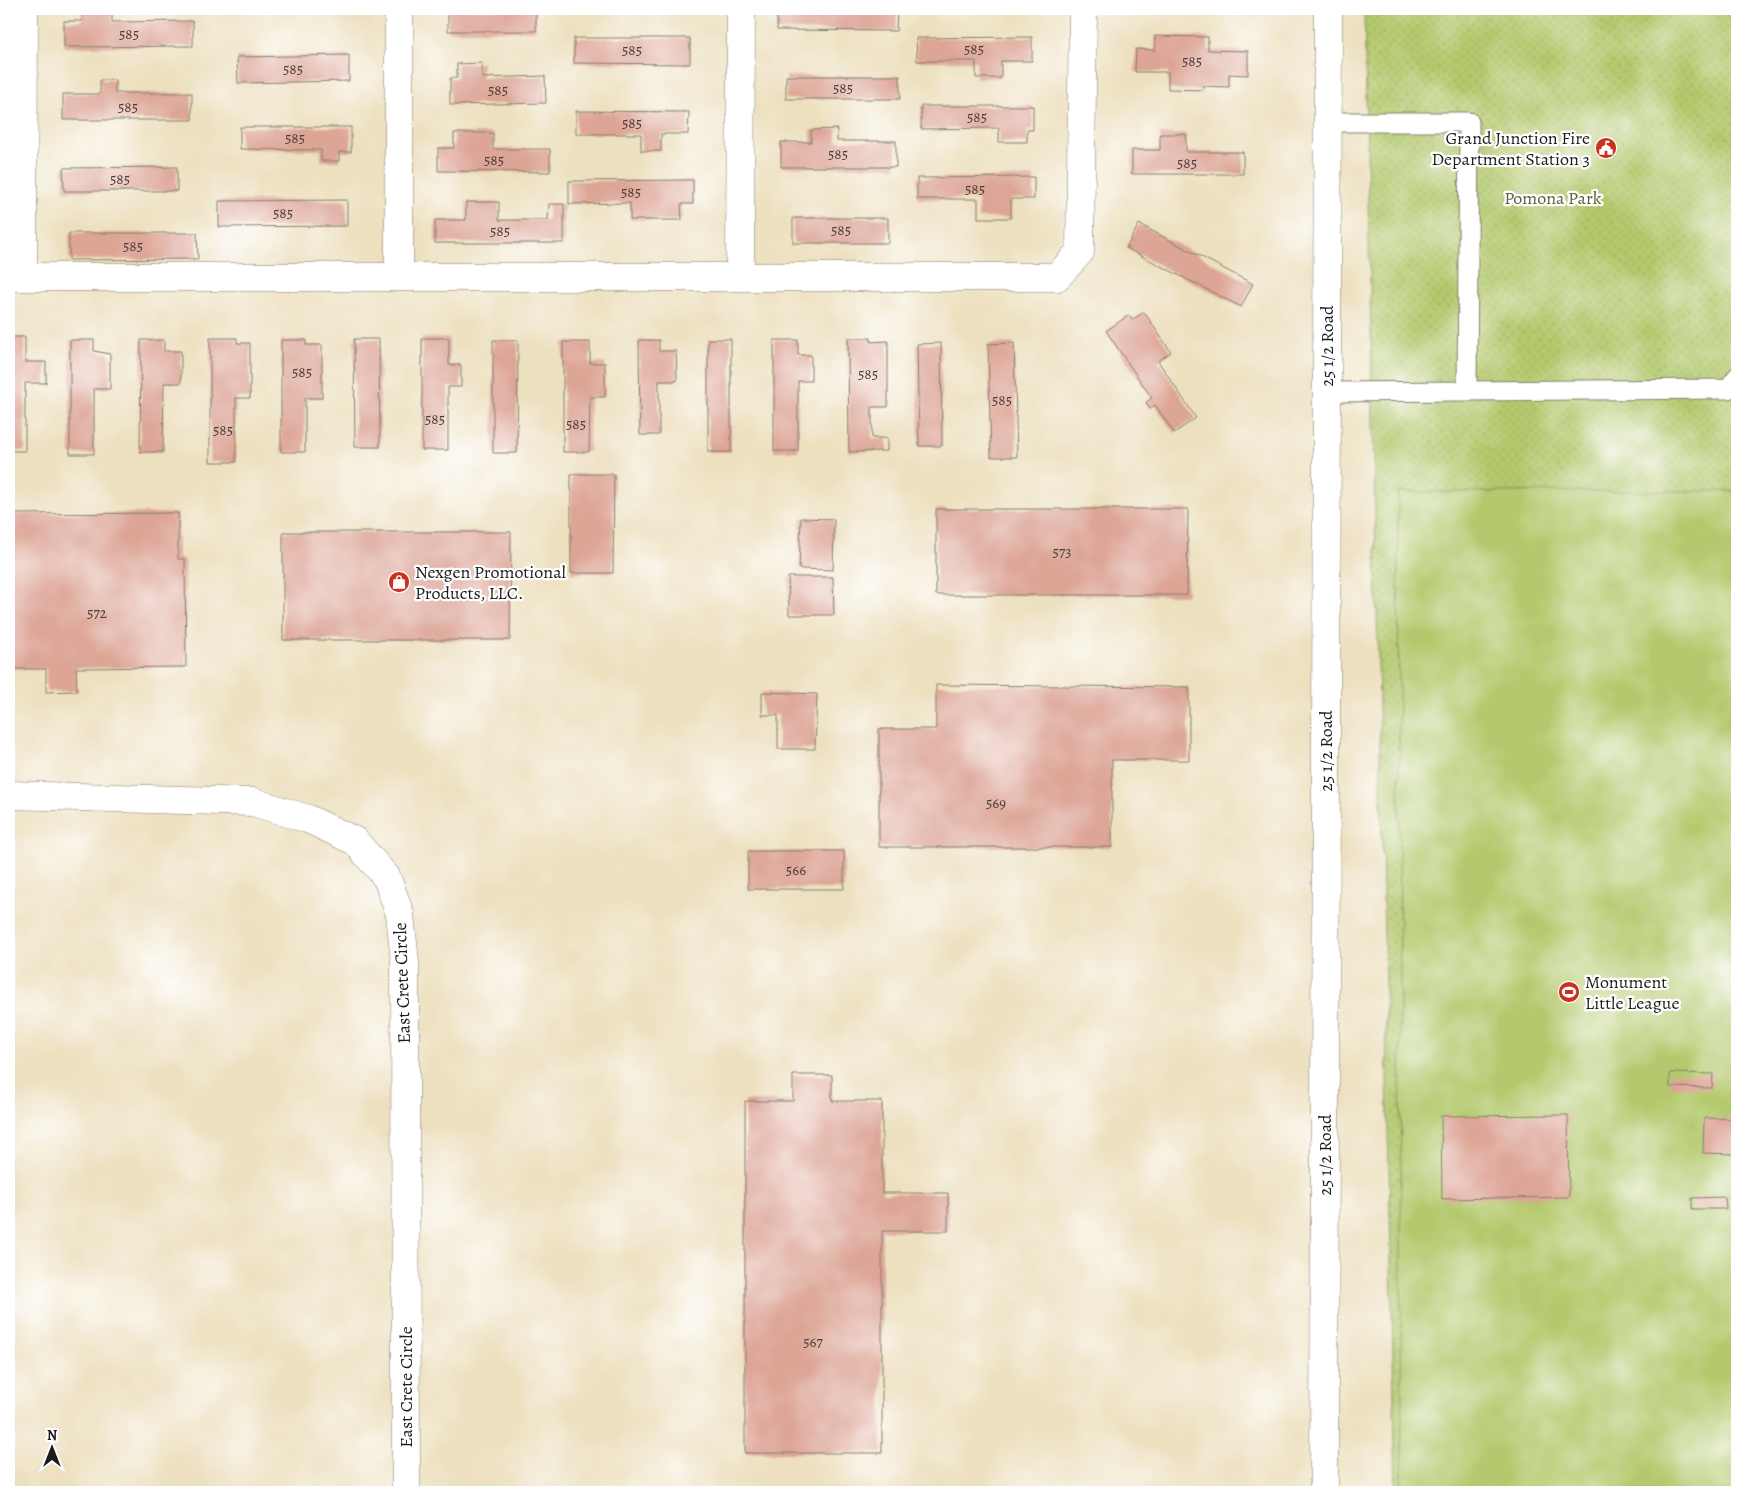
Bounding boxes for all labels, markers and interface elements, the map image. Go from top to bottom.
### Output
house number: 585 [119,24,139,44]
house number: 585 [964,39,984,59]
house number: 585 [622,40,642,60]
house number: 585 [1182,51,1202,71]
house number: 585 [283,59,303,79]
house number: 585 [833,78,853,98]
house number: 585 [488,80,508,100]
house number: 585 [118,97,138,117]
house number: 585 [967,107,987,127]
house number: 585 [622,113,642,133]
place label: Grand Junction Fire Department Station 3 [1431,126,1590,171]
house number: 585 [285,128,305,148]
public building icon: Grand Junction Fire Department Station 3 [1594,136,1618,160]
house number: 585 [828,144,848,164]
house number: 585 [484,150,504,170]
house number: 585 [1177,153,1197,173]
house number: 585 [110,169,130,189]
house number: 585 [965,179,985,199]
house number: 585 [621,182,641,202]
park label: Pomona Park [1504,186,1602,210]
house number: 585 [273,203,293,223]
house number: 585 [831,220,851,240]
house number: 585 [490,221,510,241]
house number: 585 [123,236,143,256]
street label: 25 1/2 Road [1315,305,1339,387]
house number: 585 [292,362,312,382]
house number: 585 [858,364,878,384]
house number: 585 [992,390,1012,410]
house number: 585 [425,409,445,429]
house number: 585 [566,414,586,434]
house number: 585 [213,420,233,440]
house number: 573 [1053,542,1072,562]
place label: Nexgen Promotional Products, LLC. [415,560,567,605]
shop icon: Nexgen Promotional Products, LLC. [387,570,411,594]
house number: 572 [87,603,107,623]
street label: 25 1/2 Road [1314,710,1338,792]
house number: 569 [986,793,1006,813]
house number: 566 [786,860,806,880]
street label: East Crete Circle [388,922,416,1044]
place label: Monument Little League [1585,970,1680,1015]
sports icon: Monument Little League [1557,980,1581,1004]
street label: 25 1/2 Road [1313,1114,1337,1196]
street label: East Crete Circle [394,1326,418,1448]
house number: 567 [803,1332,824,1352]
north arrow [28,1424,78,1474]
text: N [47,1426,57,1445]

